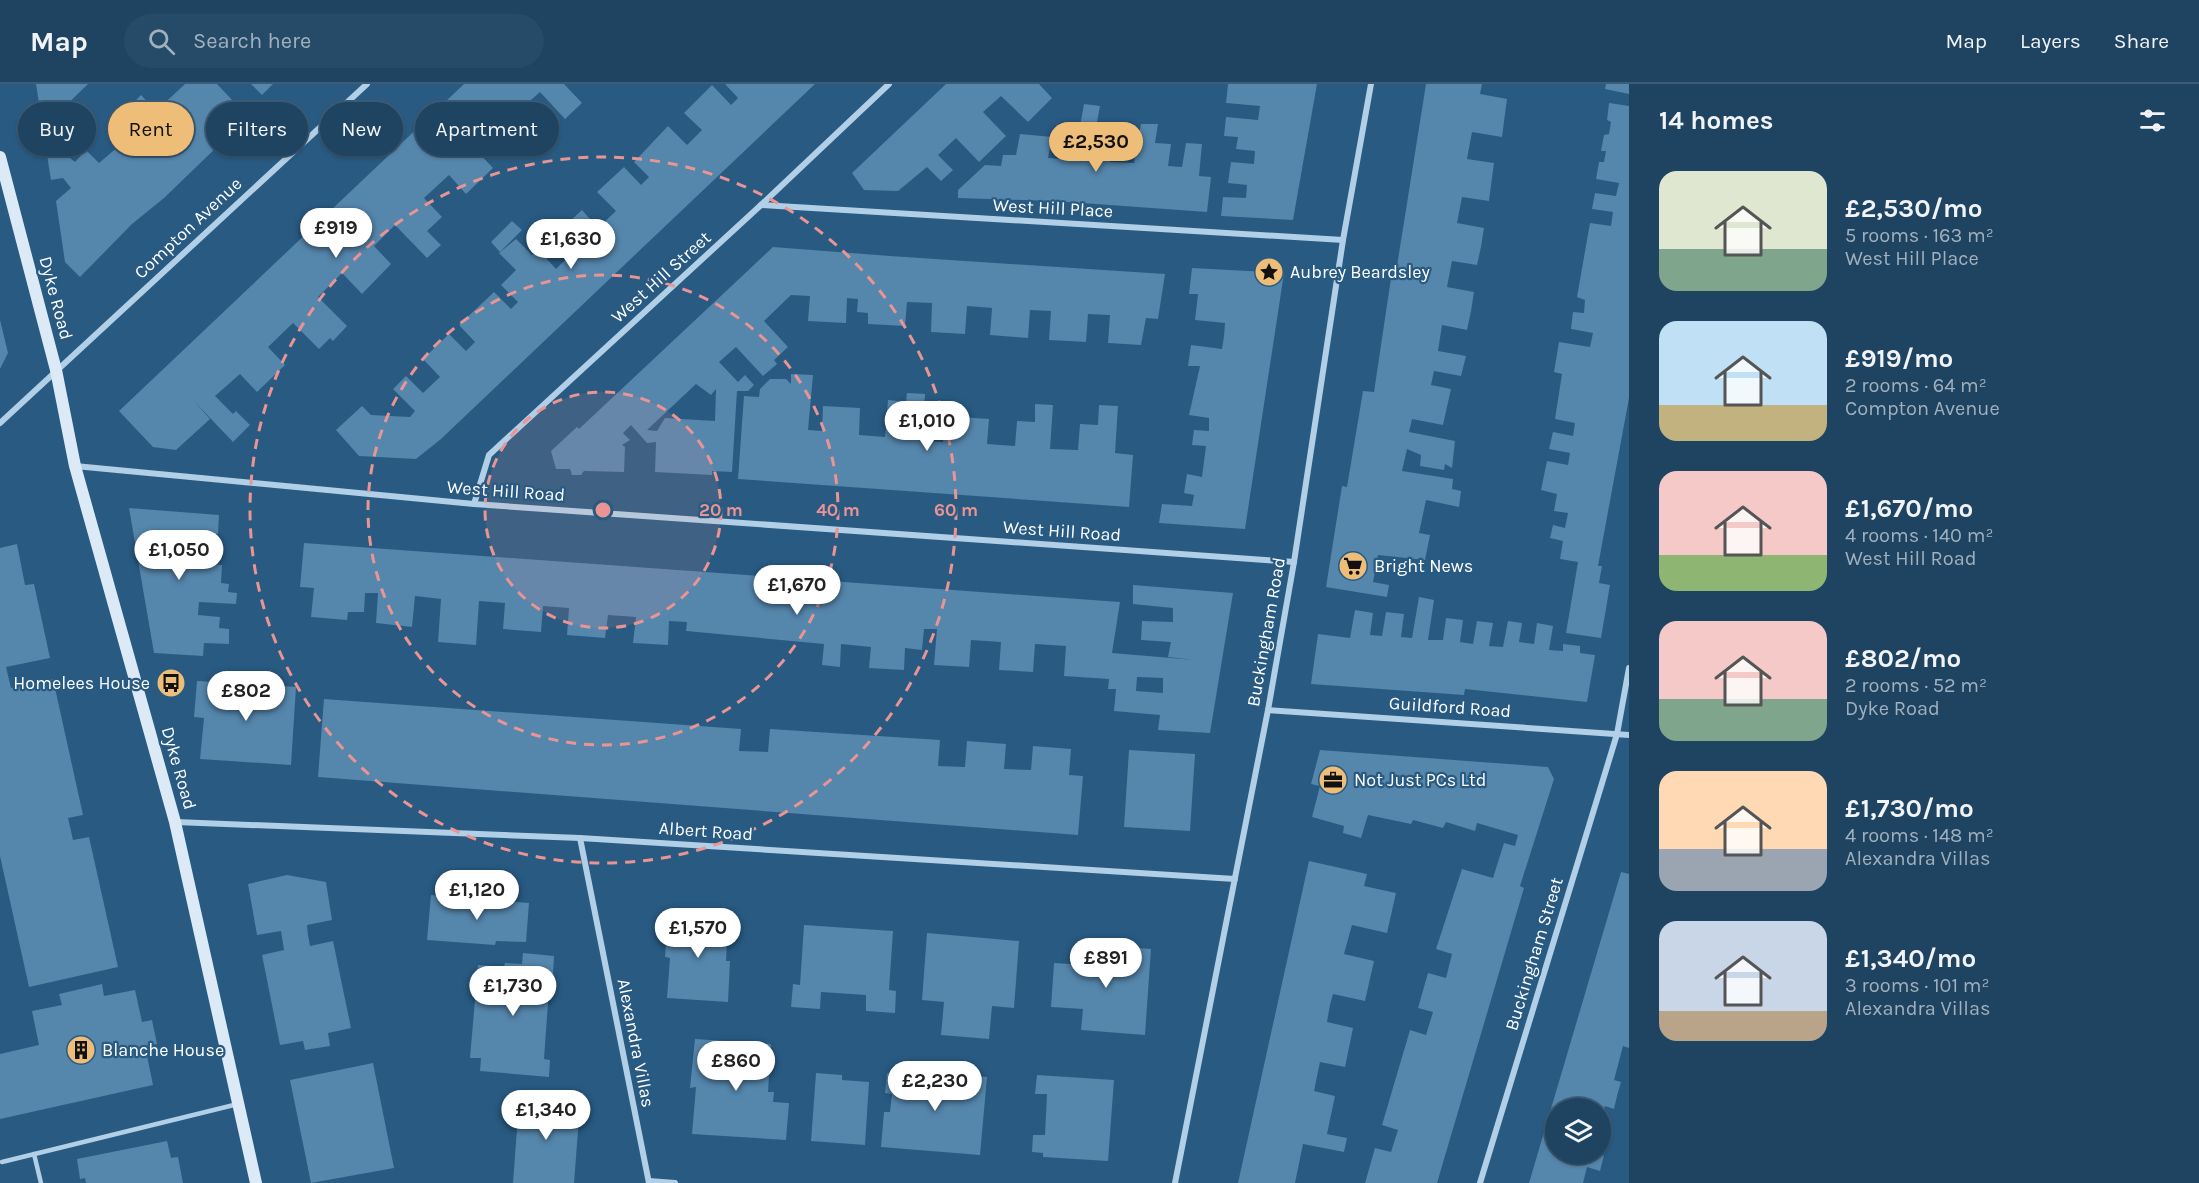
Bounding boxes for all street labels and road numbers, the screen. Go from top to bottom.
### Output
street label: Compton Avenue [130,172,246,284]
street label: West Hill Place [992,194,1114,222]
street label: West Hill Street [607,226,716,327]
street label: Dyke Road [34,254,78,342]
street label: West Hill Road [446,476,566,506]
street label: West Hill Road [1002,516,1122,546]
street label: Buckingham Road [1242,556,1290,708]
street label: Guildford Road [1388,692,1512,722]
street label: Dyke Road [157,724,201,812]
street label: Albert Road [658,817,754,845]
street label: Buckingham Street [1500,874,1568,1033]
street label: Alexandra Villas [613,977,659,1109]

